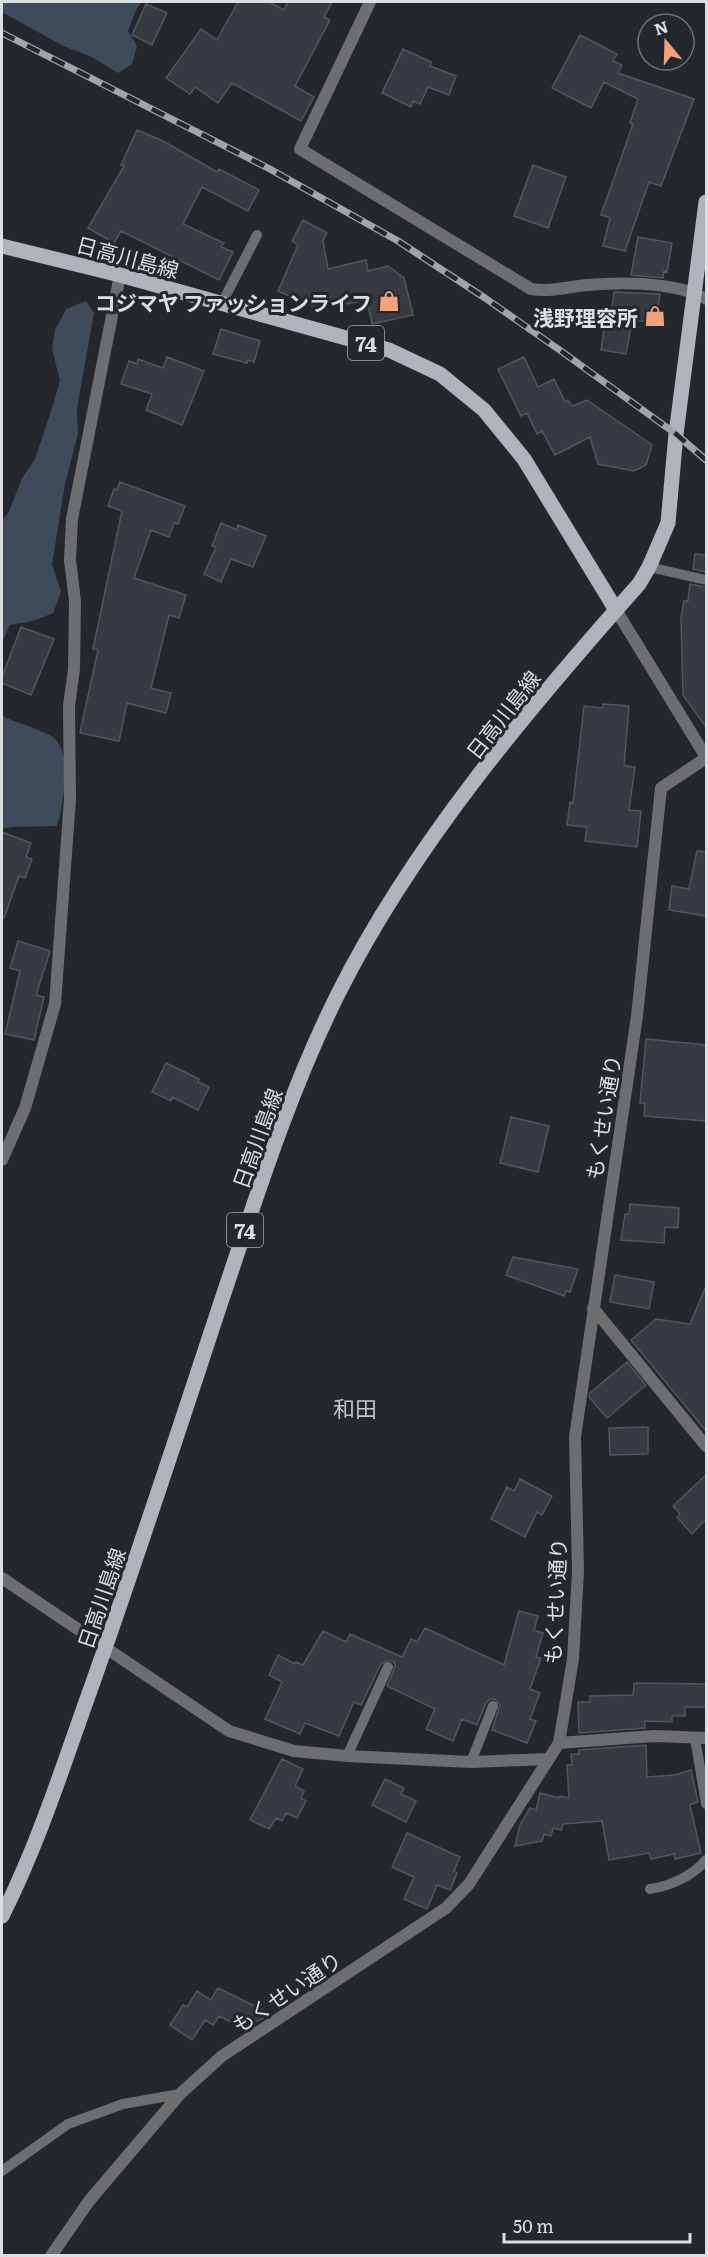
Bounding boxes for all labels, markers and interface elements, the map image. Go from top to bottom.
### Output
north arrow [636,12,696,72]
text: N [651,13,671,40]
street label: 日高川島線 [73,227,183,285]
place label: コジマヤ ファッションライフ [95,286,372,317]
shop icon: コジマヤ ファッションライフ [377,289,401,313]
place label: 浅野理容所 [533,301,638,332]
shop icon: 浅野理容所 [643,304,667,328]
road number: 74 [348,326,384,360]
street label: 日高川島線 [457,663,547,765]
street label: もくせい通り [577,1052,627,1182]
street label: 日高川島線 [223,1083,289,1193]
road number: 74 [227,1213,263,1247]
district label: 和田 [333,1391,377,1424]
street label: もくせい通り [535,1537,573,1665]
street label: 日高川島線 [68,1543,132,1653]
street label: もくせい通り [225,1943,347,2039]
scale bar [504,2206,690,2244]
text: 50 m [513,2212,554,2239]

